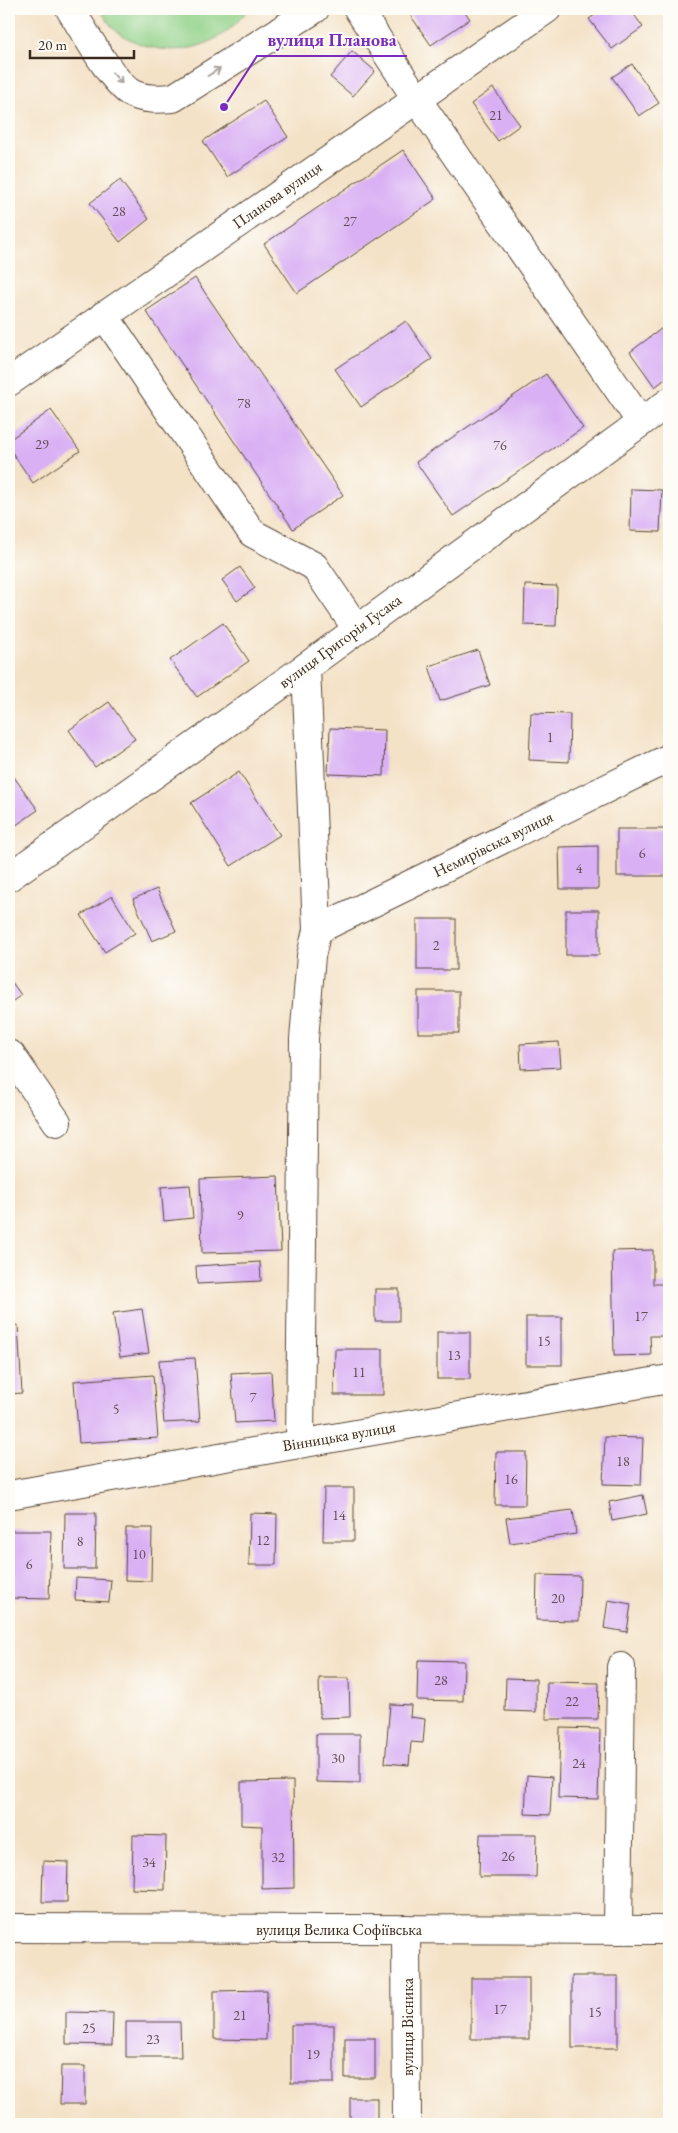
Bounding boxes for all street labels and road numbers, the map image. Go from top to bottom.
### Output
street label: Планова вулиця [228,156,326,234]
street label: вулиця Григорія Гусака [274,589,406,693]
street label: Немирівська вулиця [430,806,556,882]
street label: Вінницька вулиця [281,1416,397,1456]
street label: вулиця Велика Софіївська [256,1919,423,1940]
street label: вулиця Вісника [397,1977,418,2076]

